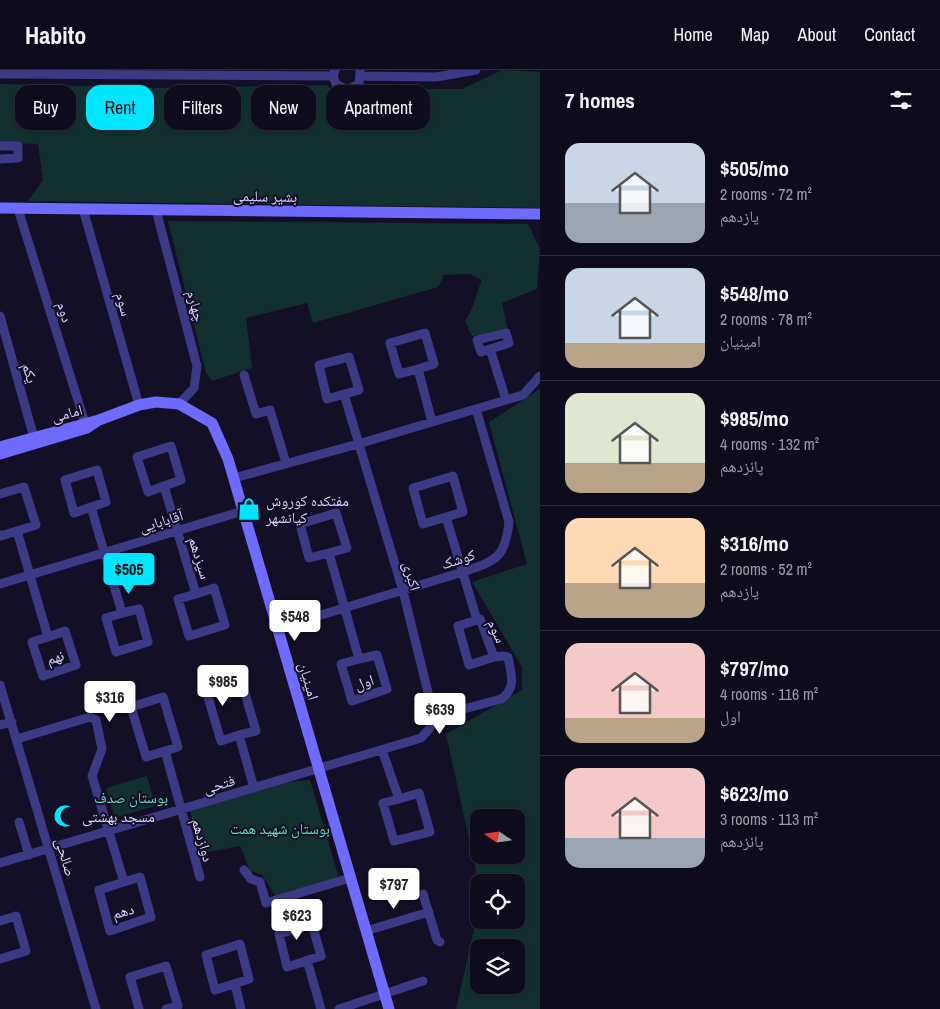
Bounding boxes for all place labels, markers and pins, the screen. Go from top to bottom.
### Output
place label: مفتکده کوروش کیانشهر [265,490,349,528]
shop icon: مفتکده کوروش کیانشهر [236,496,262,522]
pin: $505 [99,552,159,595]
pin: $548 [265,600,325,642]
pin: $985 [193,664,253,707]
pin: $316 [80,680,140,723]
pin: $639 [410,692,470,735]
mosque icon: مسجد بهشتی [52,803,78,829]
place label: مسجد بهشتی [82,806,155,827]
pin: $797 [364,868,424,910]
pin: $623 [267,898,327,941]

